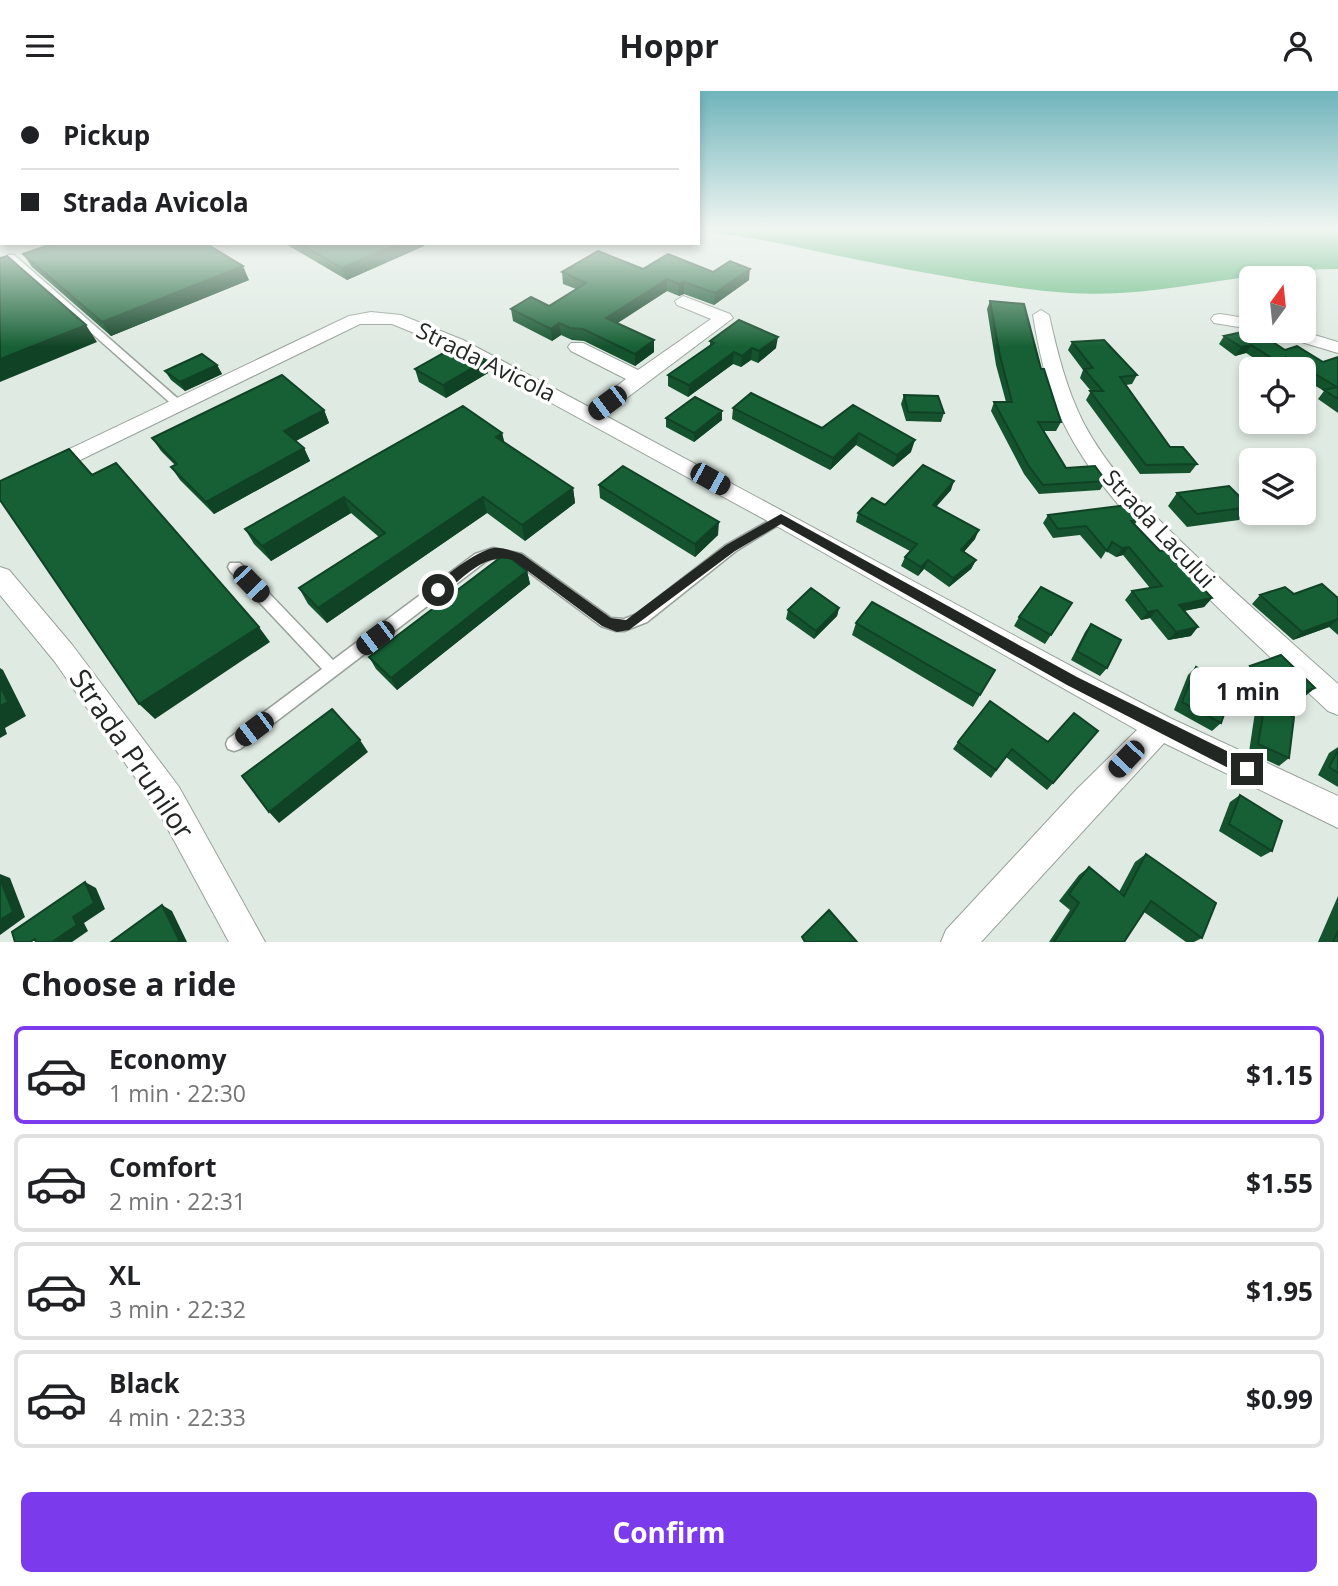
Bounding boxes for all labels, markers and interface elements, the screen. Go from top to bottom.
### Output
text: Hoppr [619,24,719,67]
icon: menu [21,27,59,65]
icon: person [1279,27,1317,65]
text: Pickup [63,117,150,153]
text: Strada Avicola [63,184,249,220]
north arrow [1239,266,1316,343]
map controls [1239,266,1316,525]
street label: Strada Avicola [412,314,561,409]
button: locate [1239,357,1316,434]
car [584,382,631,424]
button: layers [1239,448,1316,525]
car [687,460,734,498]
street label: Strada Lacului [1096,462,1223,595]
car [229,562,274,606]
route start [422,574,454,606]
car [352,617,399,659]
street label: Strada Prunilor [62,661,204,846]
callout: 1 min [1189,667,1305,717]
text: 1 min [1216,675,1280,707]
car [231,708,278,750]
car [1104,736,1149,782]
route end [1231,753,1263,785]
text: Choose a ride [21,962,236,1005]
text: Economy [109,1041,227,1077]
icon: car [25,1044,88,1107]
text: $1.15 [1246,1057,1313,1093]
text: 1 min · 22:30 [109,1077,246,1109]
text: Comfort [109,1149,216,1185]
icon: car [25,1152,88,1215]
text: $1.55 [1246,1165,1313,1201]
text: 2 min · 22:31 [109,1185,246,1217]
text: XL [109,1257,141,1293]
icon: car [25,1260,88,1323]
text: $1.95 [1246,1273,1313,1309]
text: 3 min · 22:32 [109,1293,246,1325]
text: Black [109,1365,180,1401]
icon: car [25,1368,88,1431]
text: $0.99 [1246,1381,1313,1417]
text: 4 min · 22:33 [109,1401,246,1433]
button: Confirm [21,1492,1317,1572]

